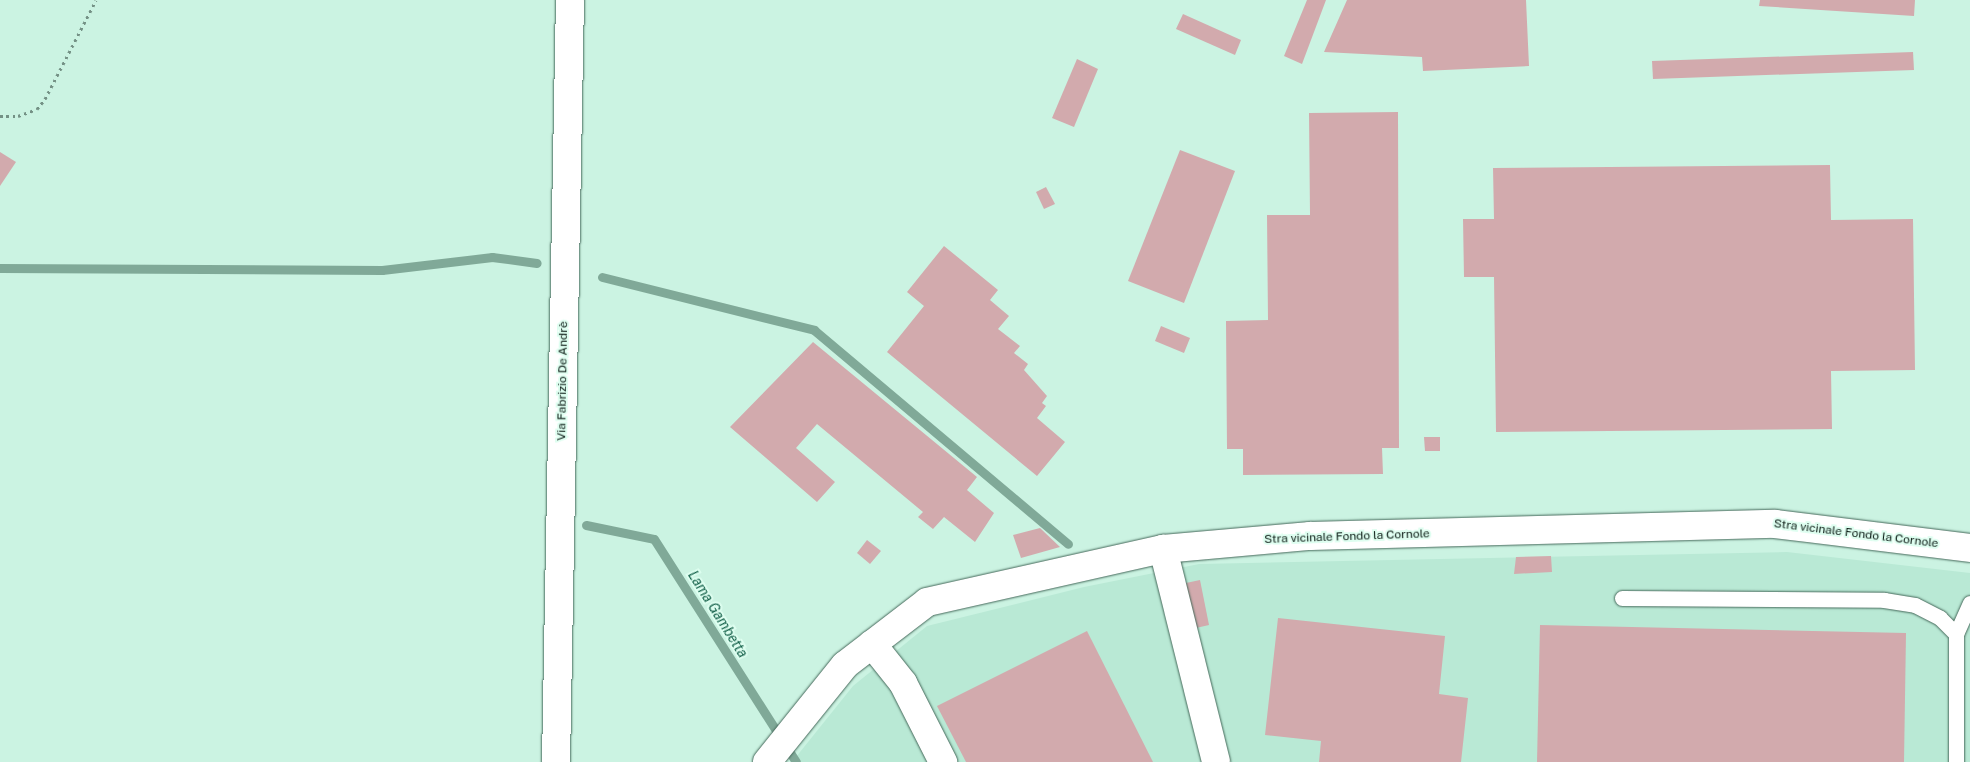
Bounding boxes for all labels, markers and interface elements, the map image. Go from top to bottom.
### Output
street label: Via Fabrizio De Andrè [555,321,571,441]
street label: Stra vicinale Fondo la Cornole [1773,517,1939,551]
street label: Stra vicinale Fondo la Cornole [1264,527,1430,547]
water label: Lama Gambetta [685,568,751,660]

